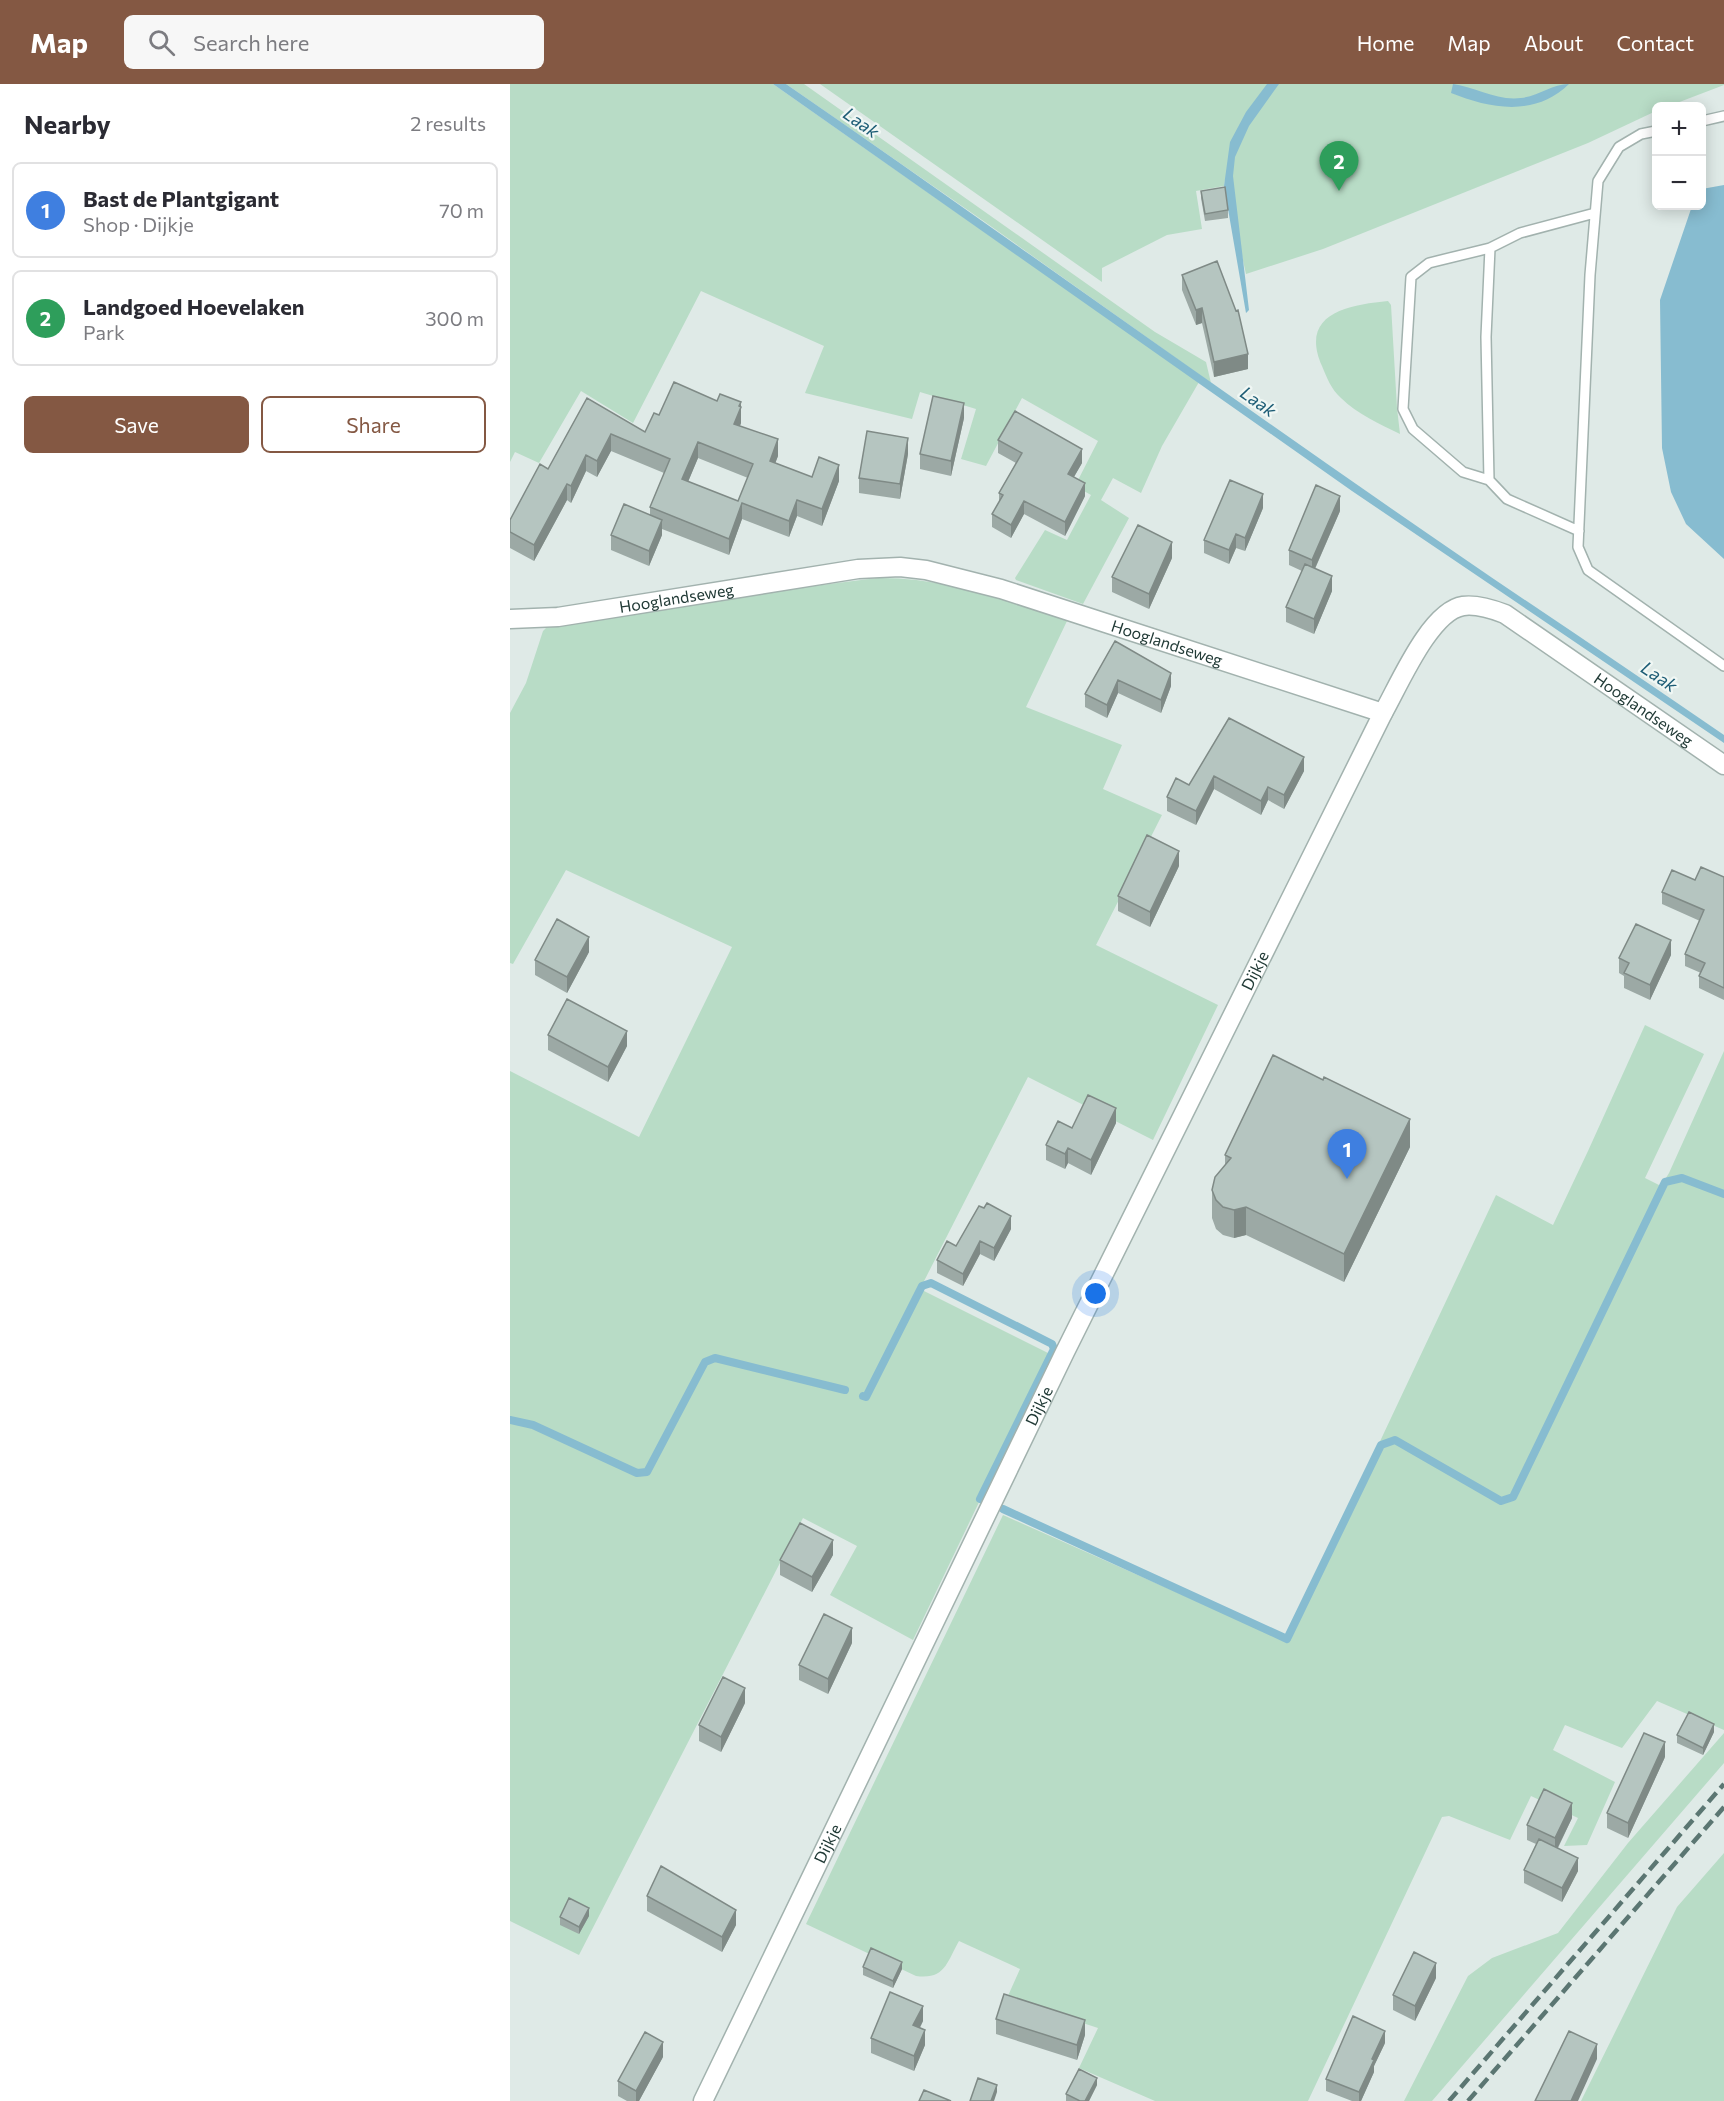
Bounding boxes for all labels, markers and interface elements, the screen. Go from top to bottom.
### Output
search box [124,15,544,69]
text: Map [30,25,88,59]
icon: search [145,26,178,59]
text: Search here [193,29,309,56]
text: Home [1357,30,1414,55]
text: Map [1447,30,1491,55]
text: About [1524,30,1583,55]
text: Contact [1616,30,1694,55]
water label: Laak [839,102,885,143]
map controls [1652,102,1706,210]
button: + [1652,102,1706,156]
text: Nearby [24,108,111,139]
text: 2 results [410,111,486,135]
pin: 2 [1320,141,1358,191]
button: − [1652,156,1706,210]
text: Bast de Plantgigant [83,185,279,212]
text: 1 [41,198,50,222]
text: 70 m [439,198,484,222]
text: Shop · Dijkje [83,212,194,236]
text: Landgoed Hoevelaken [83,293,305,320]
text: 2 [40,306,51,330]
text: 300 m [425,306,484,330]
text: Park [83,320,125,344]
water label: Laak [1236,381,1282,422]
button: Save [24,396,249,453]
button: Share [261,396,486,453]
street label: Hooglandseweg [618,579,735,616]
street label: Hooglandseweg [1109,615,1226,669]
water label: Laak [1637,656,1683,697]
street label: Hooglandseweg [1591,668,1697,750]
street label: Dijkje [1237,948,1272,993]
pin: 1 [1328,1130,1366,1179]
your location [1081,1279,1110,1308]
street label: Dijkje [1021,1383,1056,1428]
street label: Dijkje [809,1821,845,1866]

